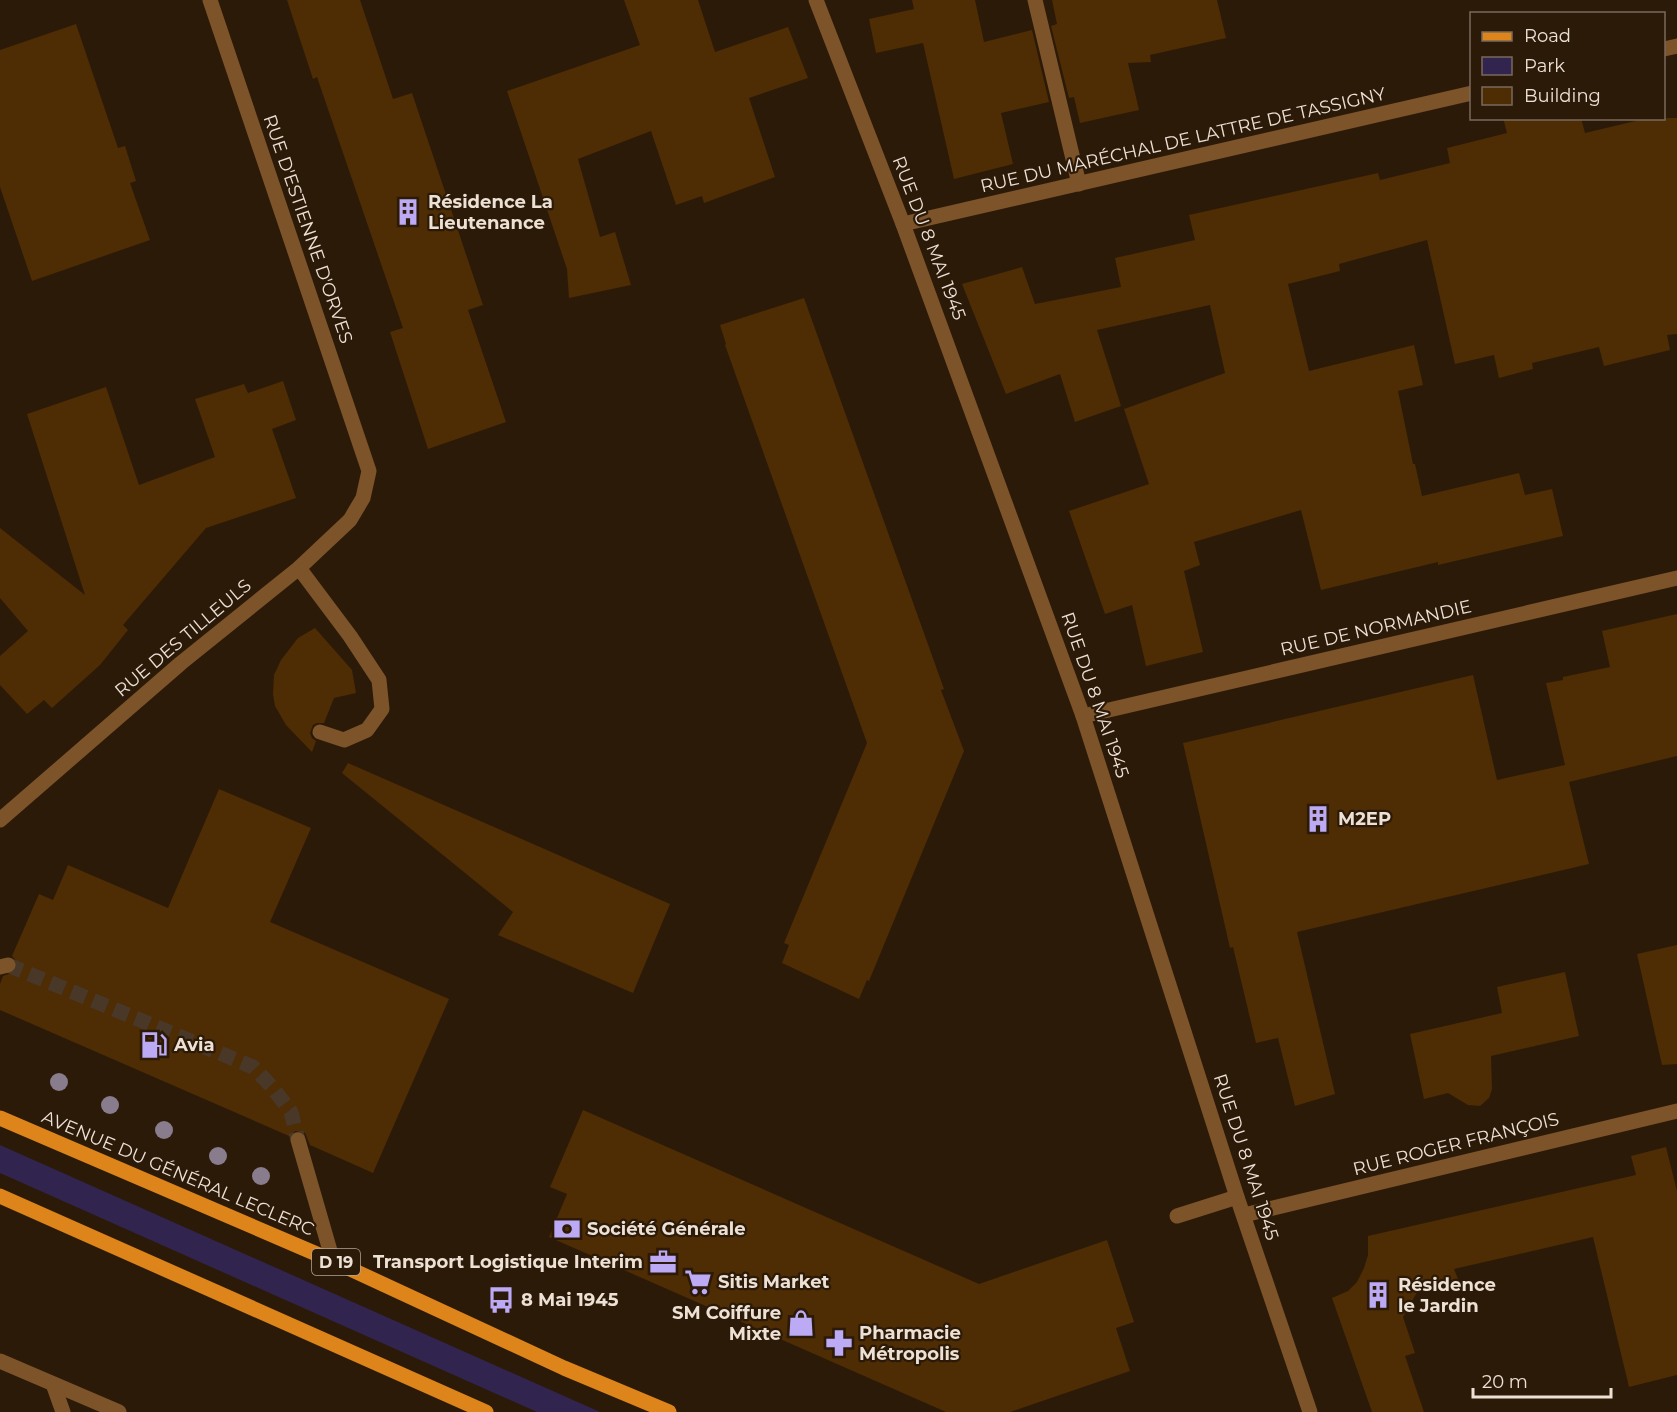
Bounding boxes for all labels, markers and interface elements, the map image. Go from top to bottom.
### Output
legend [1470,12,1665,120]
text: Road [1524,25,1571,47]
text: Park [1524,55,1565,77]
street label: RUE DU MARÉCHAL DE LATTRE DE TASSIGNY [978,82,1388,197]
text: Building [1524,85,1601,107]
street label: RUE D'ESTIENNE D'ORVES [258,112,358,346]
street label: RUE DU 8 MAI 1945 [888,153,970,323]
place label: Résidence La Lieutenance [428,191,553,234]
building icon: Résidence La Lieutenance [393,197,423,227]
street label: RUE DES TILLEULS [110,574,256,702]
street label: RUE DE NORMANDIE [1278,595,1474,661]
street label: RUE DU 8 MAI 1945 [1056,609,1134,781]
building icon: M2EP [1303,804,1333,834]
place label: M2EP [1338,808,1391,830]
fuel station icon: Avia [139,1030,169,1060]
place label: Avia [173,1034,215,1056]
street label: RUE DU 8 MAI 1945 [1209,1071,1283,1243]
street label: AVENUE DU GÉNÉRAL LECLERC [39,1105,318,1241]
street label: RUE ROGER FRANÇOIS [1351,1108,1561,1180]
bank icon: Société Générale [552,1214,582,1244]
place label: Société Générale [587,1218,746,1240]
office icon: Transport Logistique Interim [648,1247,678,1277]
road number: D 19 [312,1249,360,1275]
place label: Transport Logistique Interim [373,1251,643,1273]
supermarket icon: Sitis Market [683,1267,713,1297]
place label: Sitis Market [718,1271,830,1293]
place label: Résidence le Jardin [1398,1274,1496,1317]
building icon: Résidence le Jardin [1363,1280,1393,1310]
bus stop icon: 8 Mai 1945 [486,1285,516,1315]
place label: 8 Mai 1945 [521,1289,619,1311]
place label: SM Coiffure Mixte [672,1302,781,1345]
shop icon: SM Coiffure Mixte [786,1308,816,1338]
place label: Pharmacie Métropolis [859,1322,961,1365]
pharmacy icon: Pharmacie Métropolis [824,1328,854,1358]
scale bar [1473,1361,1611,1399]
text: 20 m [1482,1371,1528,1393]

